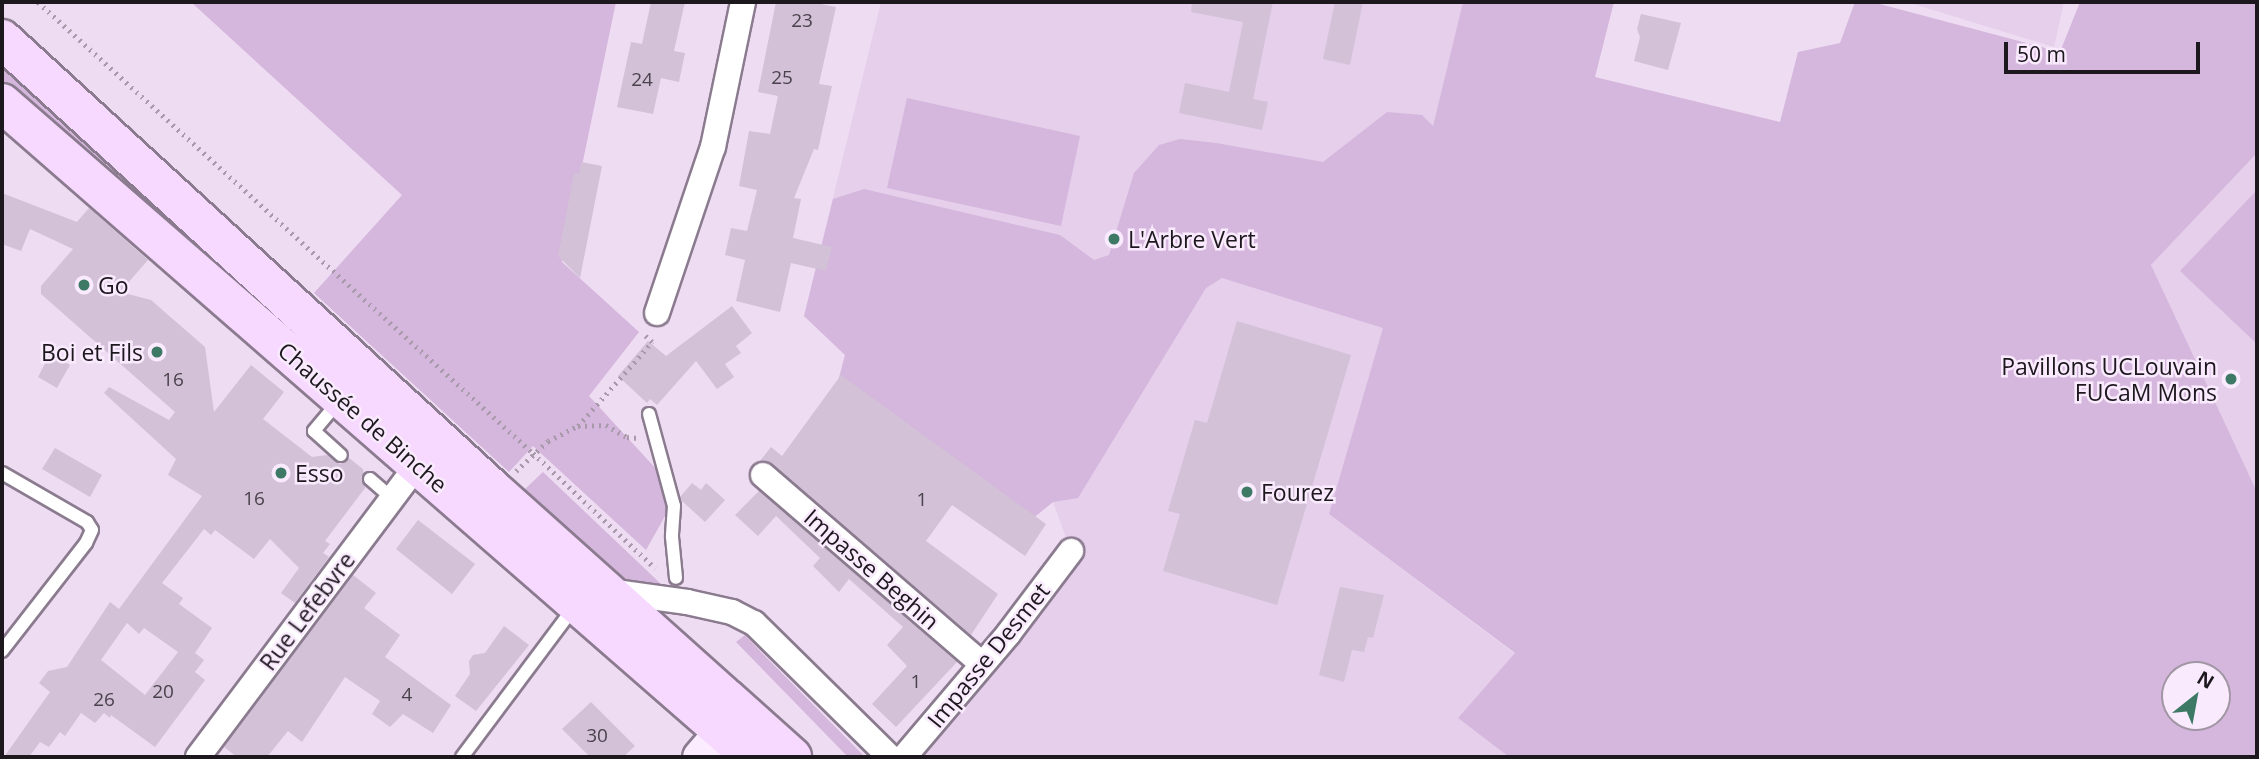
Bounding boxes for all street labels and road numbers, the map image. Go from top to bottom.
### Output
street label: Chaussée de Binche [273,336,453,498]
street label: Impasse Beghin [799,503,945,635]
street label: Rue Lefebvre [254,547,360,675]
street label: Impasse Desmet [921,577,1055,733]

